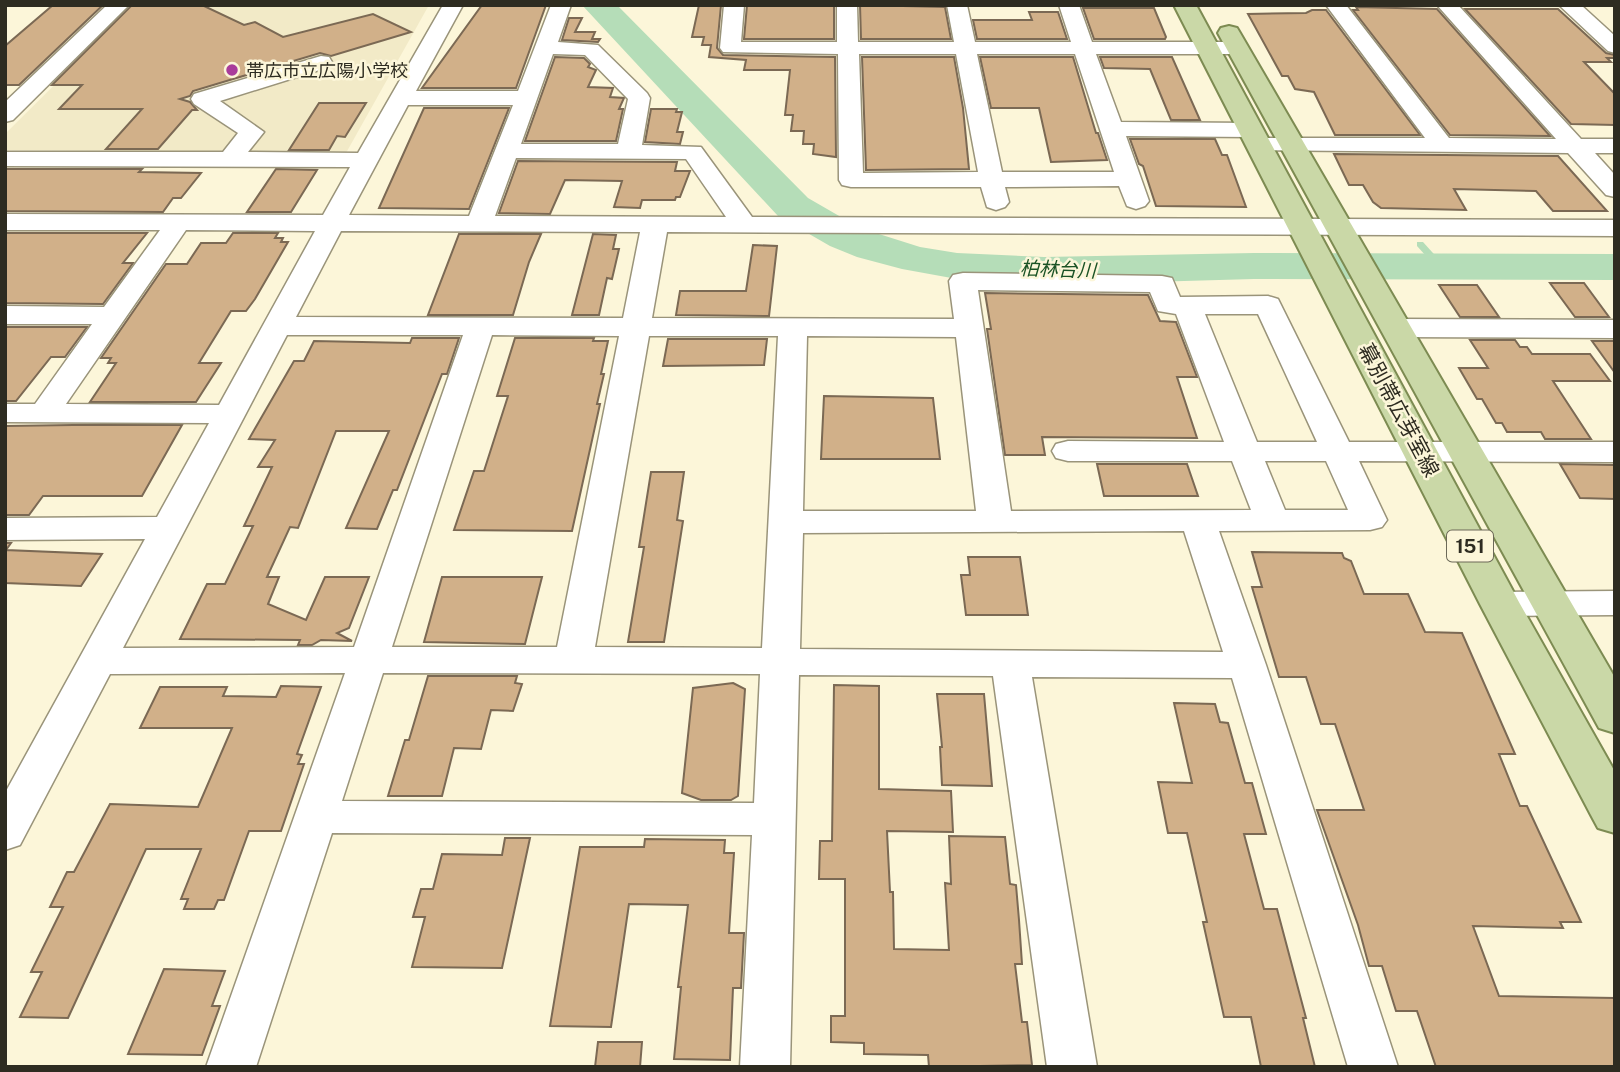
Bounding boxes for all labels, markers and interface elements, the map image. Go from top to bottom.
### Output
place label: 帯広市立広陽小学校 [246,60,408,81]
marker: 帯広市立広陽小学校 [224,62,240,78]
water label: 柏林台川 [1020,257,1098,281]
street label: 幕別帯広芽室線 [1353,339,1445,481]
road number: 151 [1447,530,1493,562]

